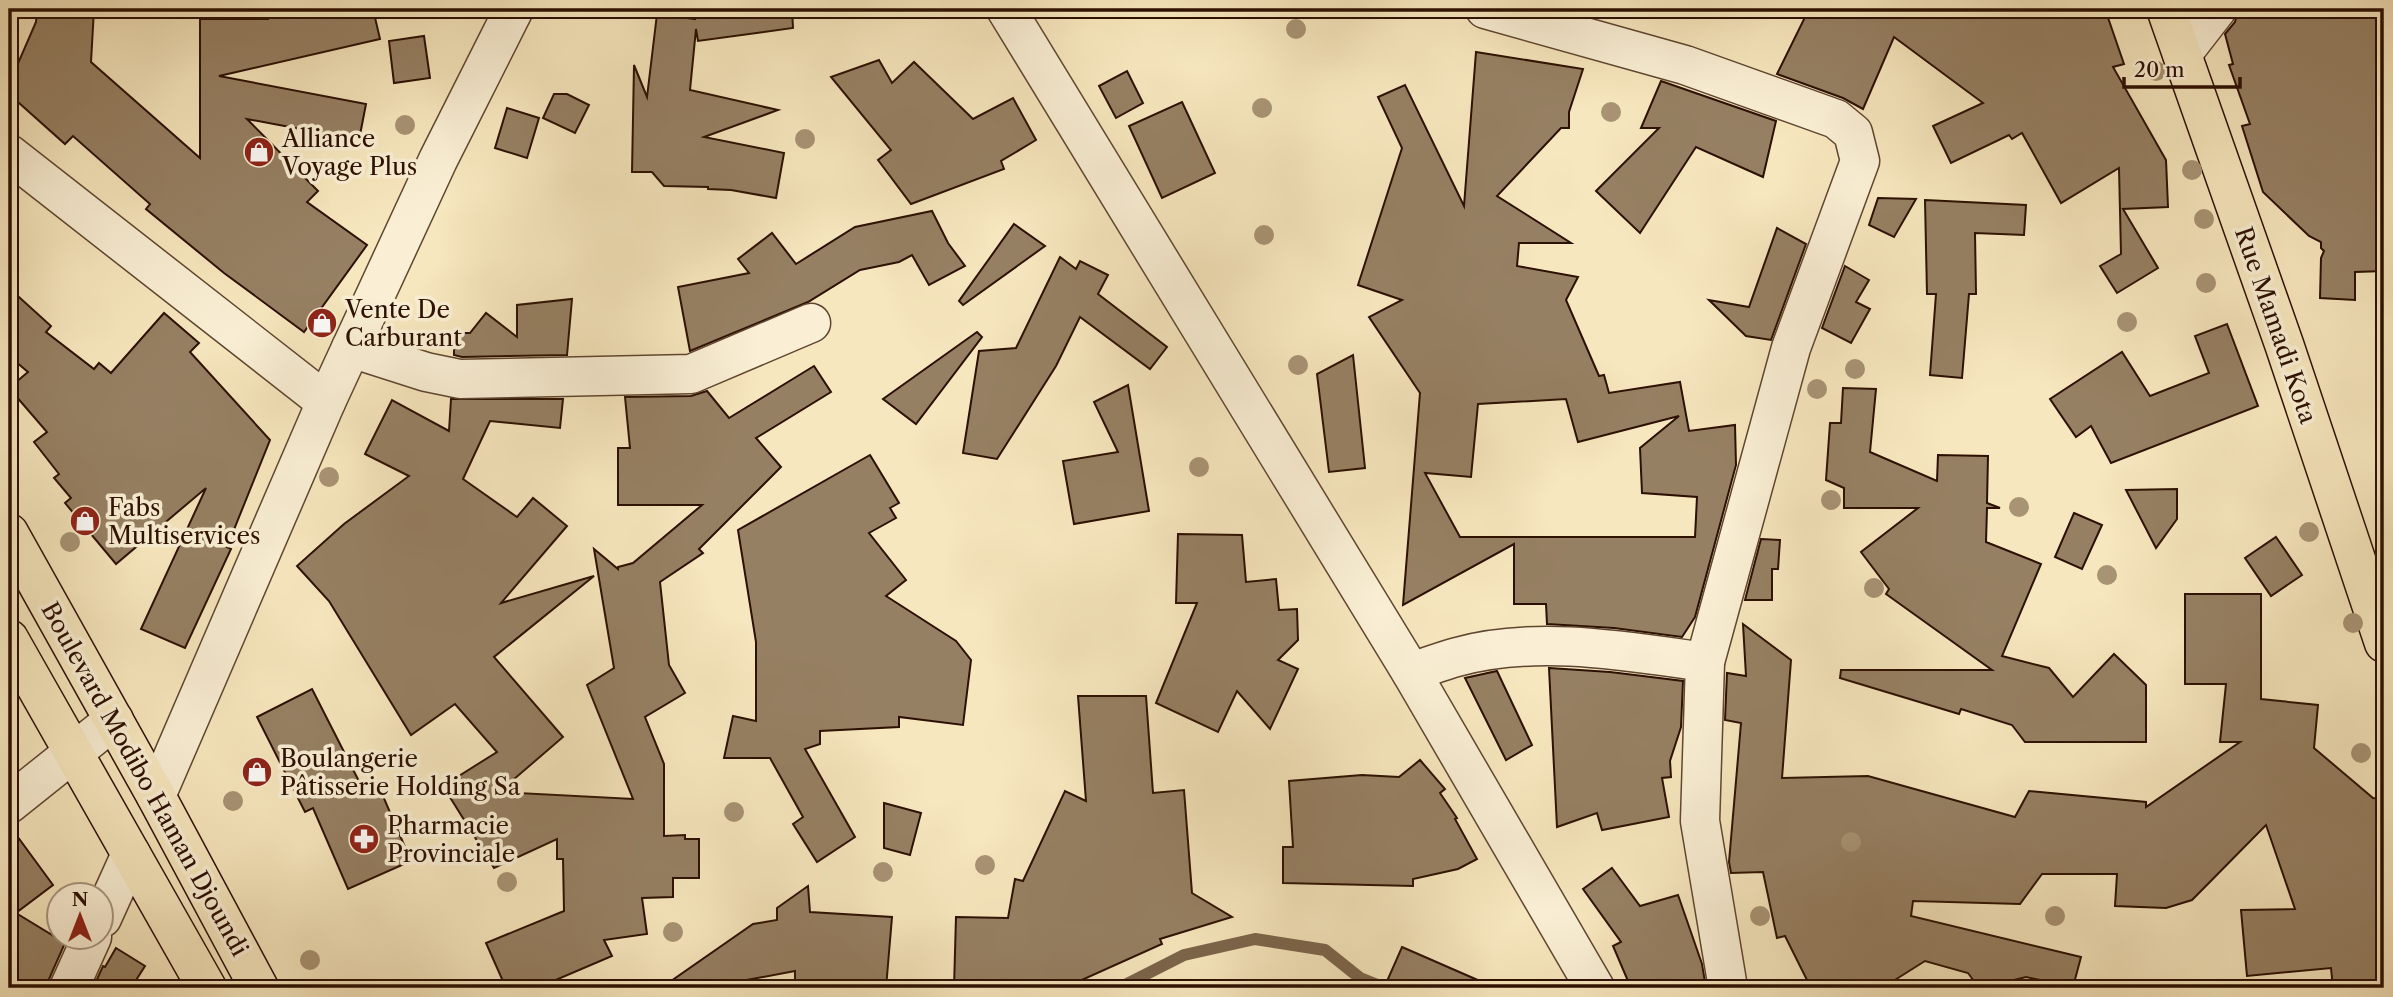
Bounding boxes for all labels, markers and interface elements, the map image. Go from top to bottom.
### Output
scale bar [2124,46,2239,90]
text: 20 m [2134,57,2185,82]
place label: Alliance Voyage Plus [281,124,417,181]
shop icon: Alliance Voyage Plus [242,135,276,169]
street label: Rue Mamadi Kota [2229,223,2323,427]
place label: Vente De Carburant [344,295,462,352]
shop icon: Vente De Carburant [305,306,339,340]
place label: Fabs Multiservices [108,493,260,550]
shop icon: Fabs Multiservices [68,504,102,538]
street label: Boulevard Modibo Haman Djoundi [35,597,255,961]
place label: Boulangerie Pâtisserie Holding Sa [280,744,521,801]
shop icon: Boulangerie Pâtisserie Holding Sa [240,755,274,789]
place label: Pharmacie Provinciale [387,811,515,868]
pharmacy icon: Pharmacie Provinciale [347,822,381,856]
north arrow [46,881,116,951]
text: N [72,888,88,911]

